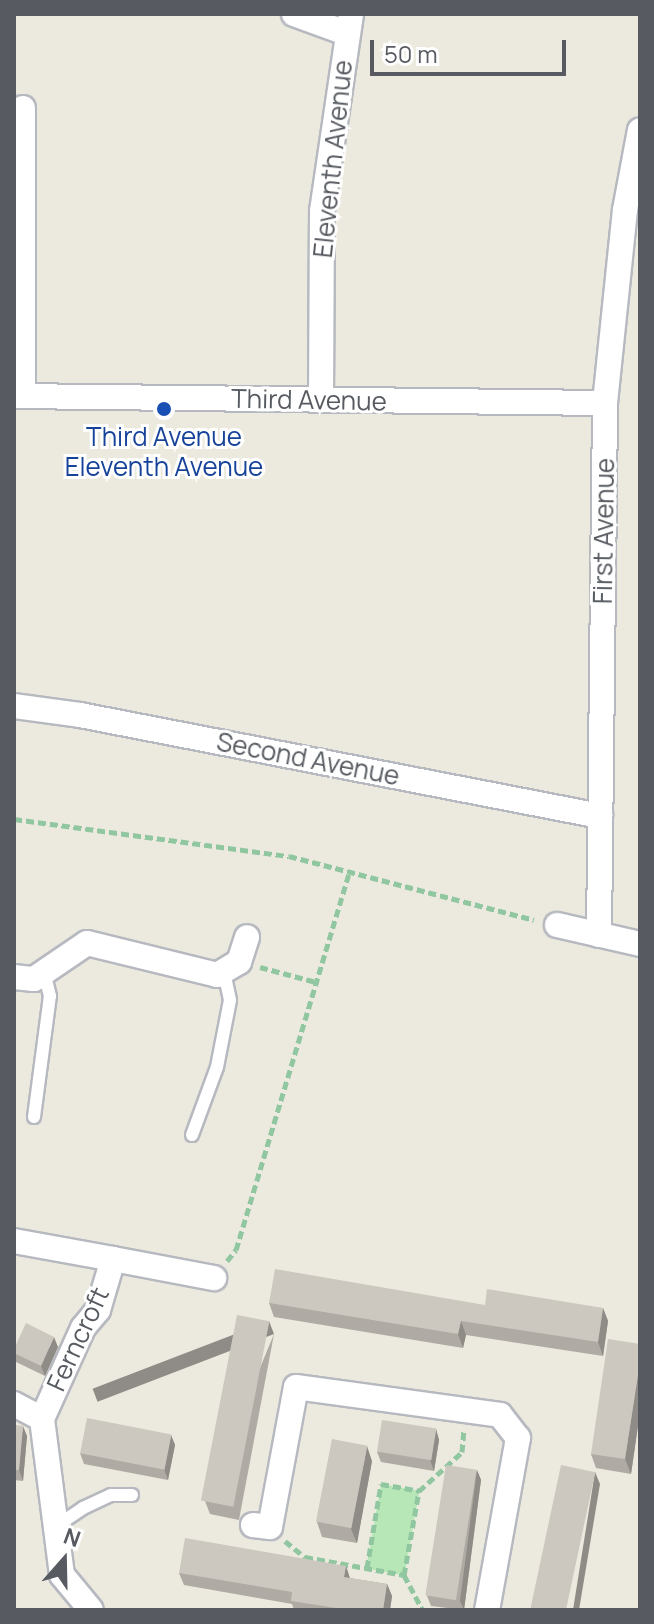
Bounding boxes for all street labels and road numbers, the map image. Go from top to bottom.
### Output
street label: Eleventh Avenue [307,59,359,259]
street label: Third Avenue [231,383,387,417]
street label: First Avenue [587,458,621,604]
street label: Second Avenue [214,726,402,792]
street label: Ferncroft [40,1282,116,1396]

